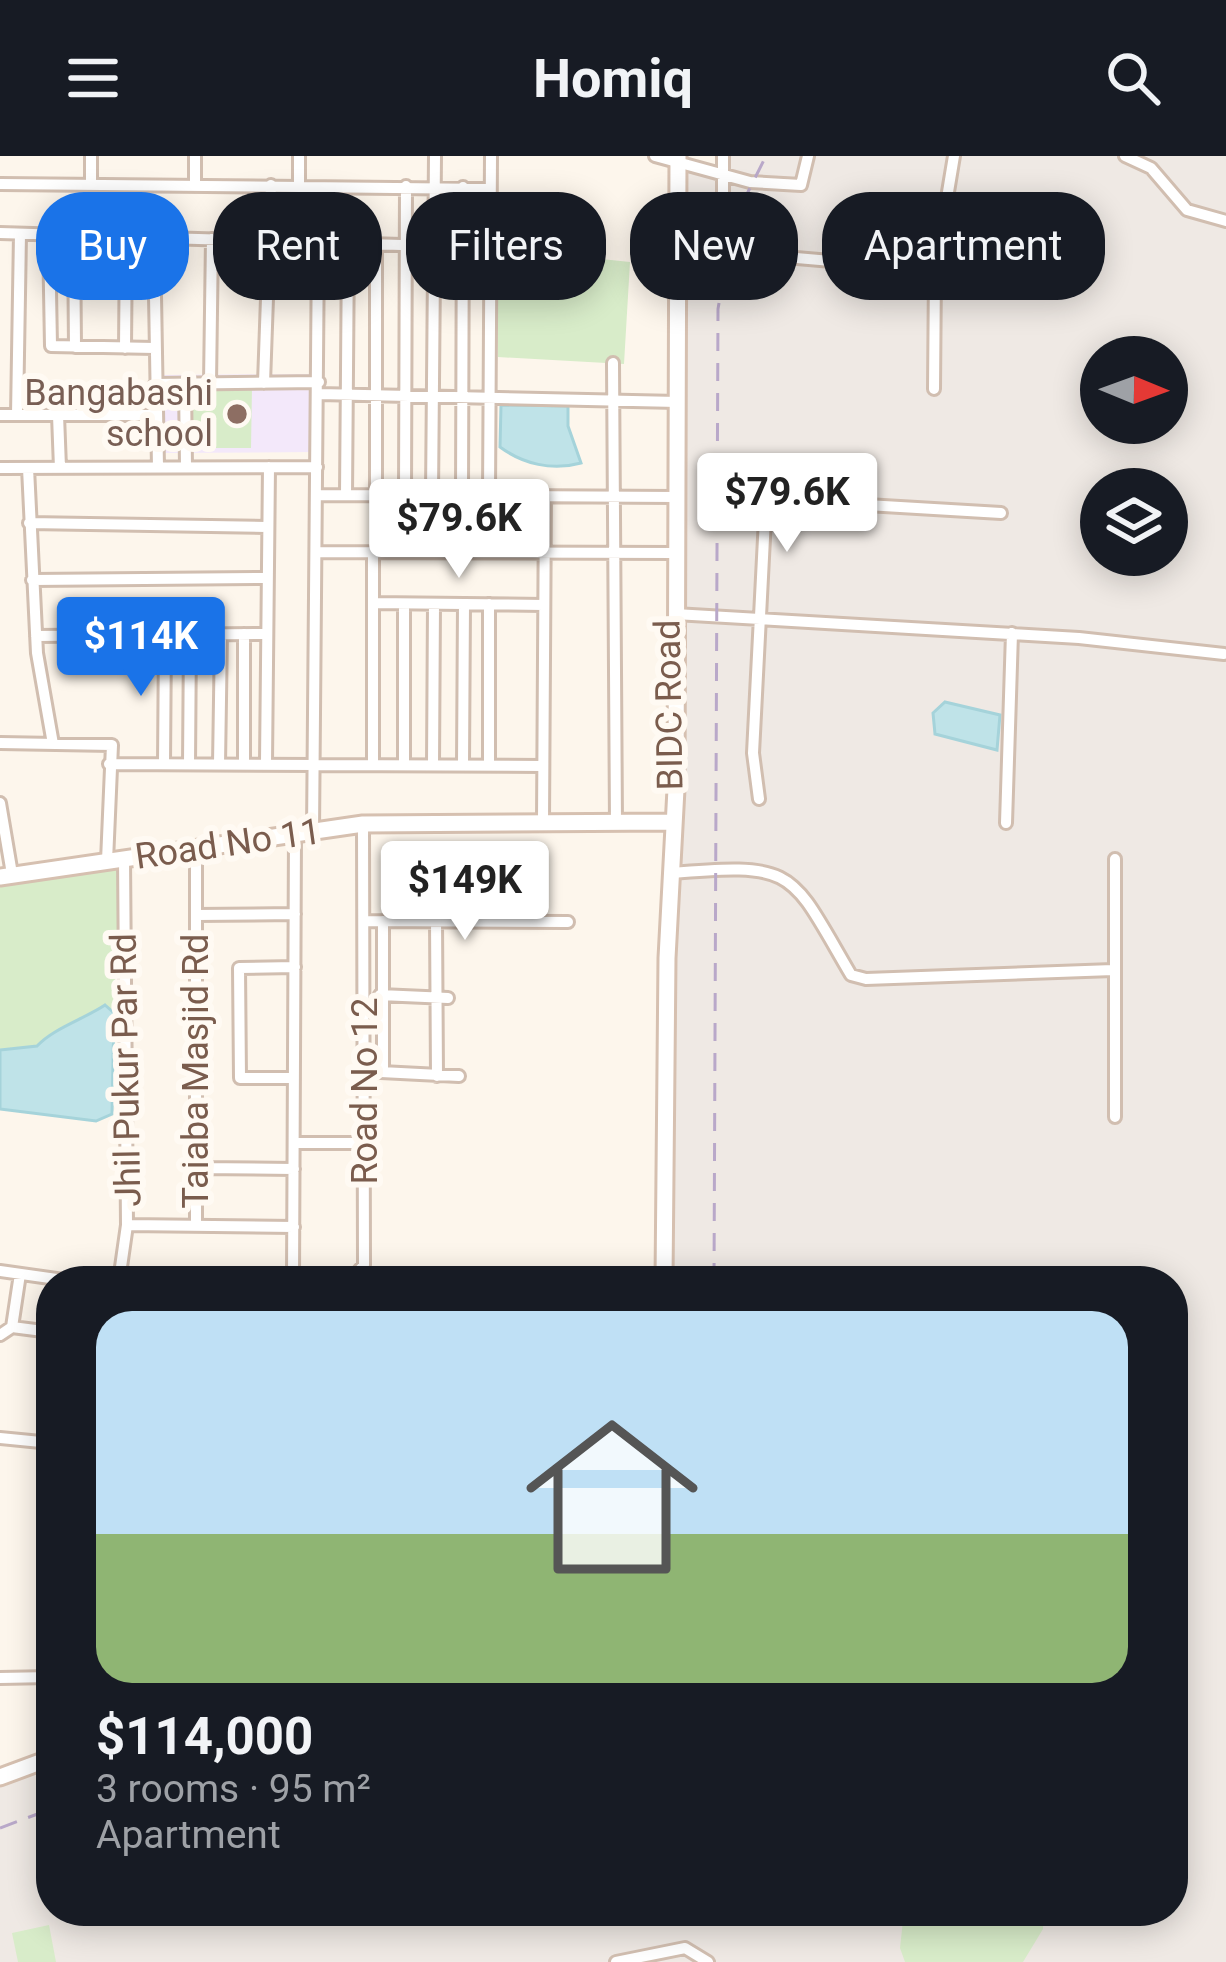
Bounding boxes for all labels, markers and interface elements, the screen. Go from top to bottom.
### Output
icon: menu [60,45,126,111]
icon: search [1100,45,1166,111]
text: Homiq [533,47,693,110]
chip: Buy [36,192,189,300]
chip: Rent [213,192,382,300]
chip: Filters [406,192,606,300]
chip: New [630,192,798,300]
chip: Apartment [822,192,1105,300]
north arrow [1080,336,1188,444]
map controls [1080,336,1188,576]
place label: Bangabashi school [24,372,213,455]
marker: Bangabashi school [224,401,250,427]
pin: $79.6K [689,453,885,555]
button: layers [1080,468,1188,576]
text: $79.6K [724,469,850,515]
pin: $79.6K [361,479,557,581]
text: $79.6K [396,495,522,541]
pin: $114K [57,597,225,699]
text: $114K [84,613,198,659]
street label: BIDC Road [647,619,691,791]
street label: Road No 11 [132,810,324,878]
pin: $149K [381,841,549,943]
text: $149K [408,857,522,903]
street label: Jhil Pukur Par Rd [103,933,149,1207]
street label: Taiaba Masjid Rd [175,934,217,1208]
street label: Road No 12 [344,997,386,1185]
icon: home [504,1389,720,1605]
text: $114,000 [96,1707,313,1766]
text: 3 rooms · 95 m² [96,1766,371,1812]
text: Apartment [96,1812,281,1858]

